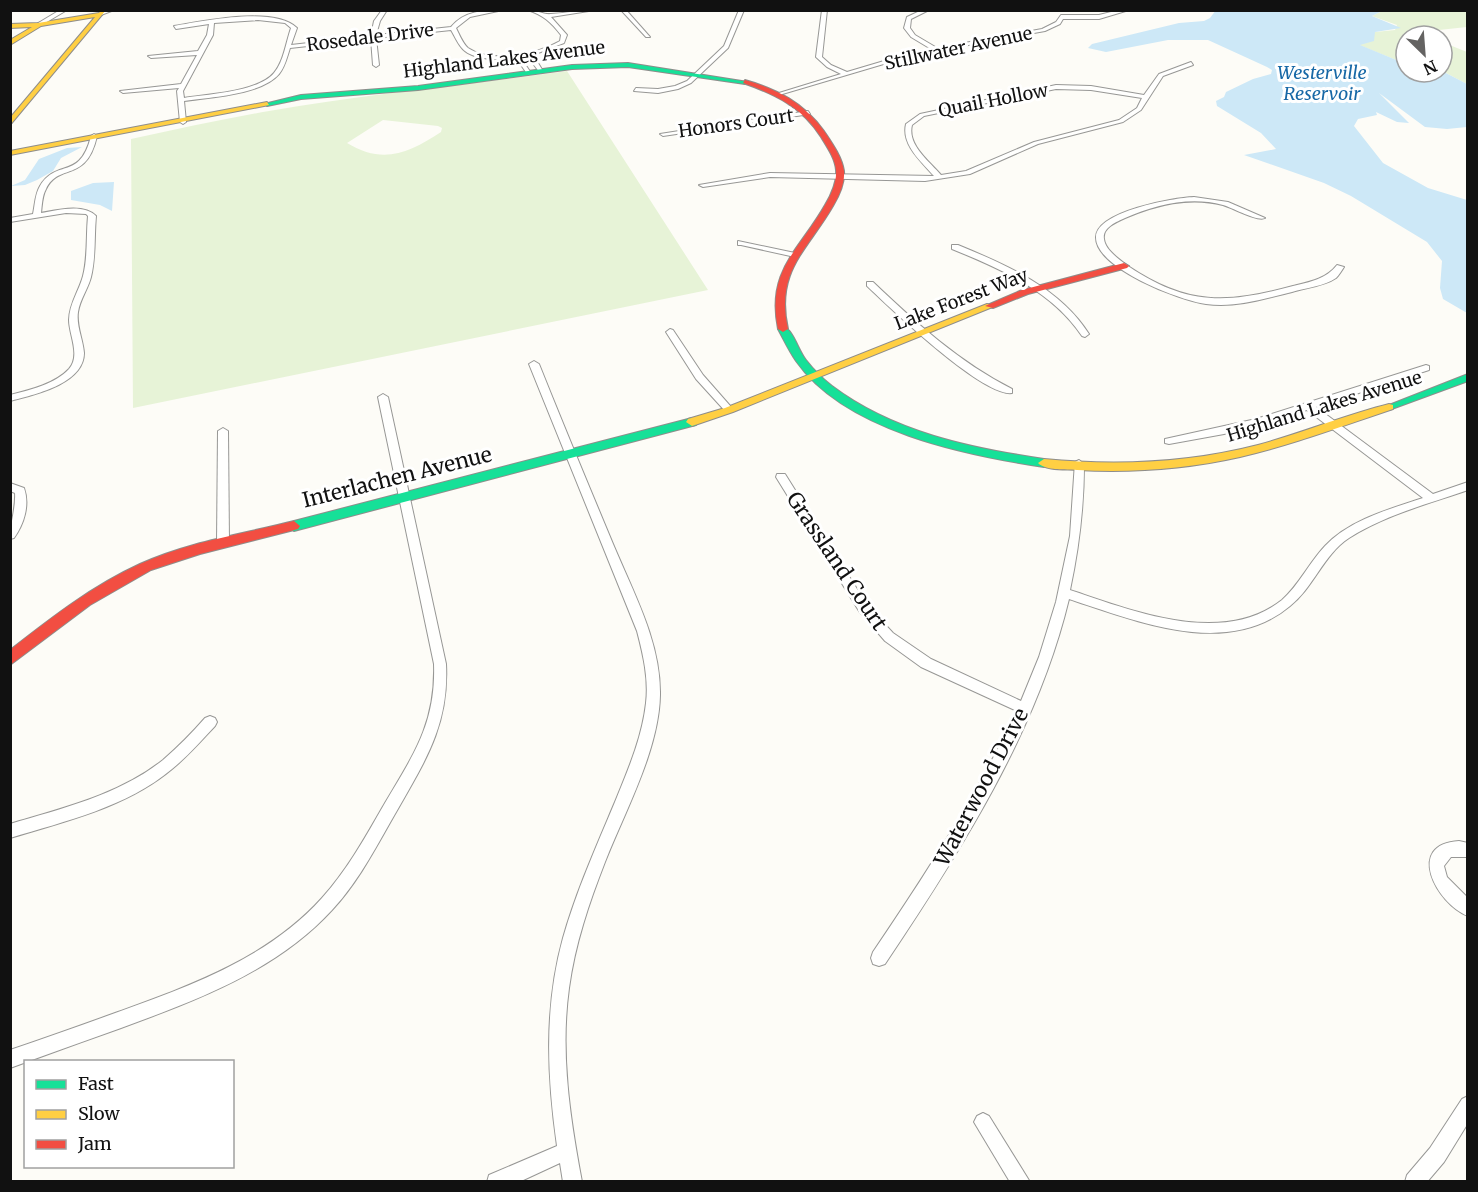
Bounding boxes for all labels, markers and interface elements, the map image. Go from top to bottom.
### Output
street label: Rosedale Drive [305,18,435,56]
street label: Stillwater Avenue [882,21,1034,75]
north arrow [1394,24,1454,84]
street label: Highland Lakes Avenue [402,35,606,83]
text: N [1420,56,1440,79]
water label: Westerville Reservoir [1277,61,1367,105]
street label: Quail Hollow [936,78,1051,122]
street label: Honors Court [677,104,795,142]
street label: Lake Forest Way [891,263,1031,335]
street label: Highland Lakes Avenue [1224,365,1424,447]
street label: Interlachen Avenue [299,440,495,514]
street label: Grassland Court [781,487,893,635]
street label: Waterwood Drive [927,703,1034,872]
legend [24,1060,234,1168]
text: Fast [78,1072,114,1095]
text: Slow [78,1102,121,1125]
text: Jam [77,1132,112,1155]

